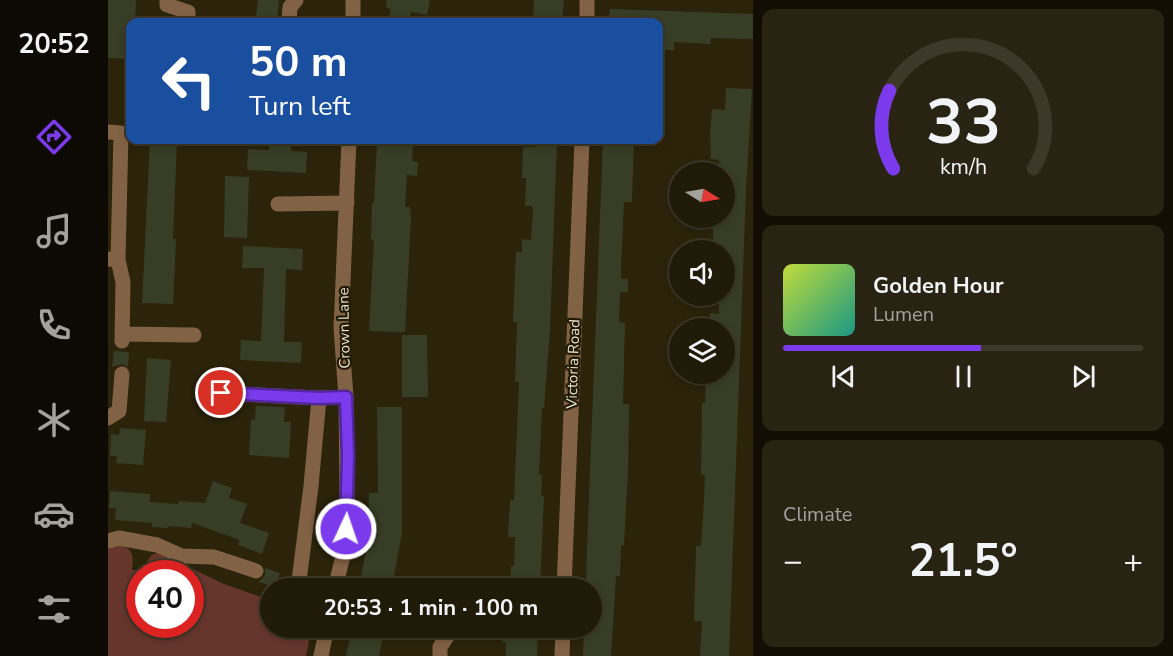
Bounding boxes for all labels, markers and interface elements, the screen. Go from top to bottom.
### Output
text: 20:52 [18,26,90,63]
text: 50 m [249,34,348,91]
icon: left [150,42,228,120]
text: 33 [926,81,1000,166]
text: Turn left [249,88,350,125]
icon: directions [33,116,75,158]
text: km/h [939,153,987,183]
north arrow [669,162,735,228]
map controls [669,162,735,384]
icon: music [33,210,75,252]
button: sound [669,240,735,306]
text: Golden Hour [873,271,1004,301]
street label: Crown Lane [333,287,355,369]
text: Lumen [873,301,934,328]
icon: phone [33,304,75,346]
button: layers [669,318,735,384]
street label: Victoria Road [561,319,585,410]
icon: previous [827,360,860,393]
icon: pause [947,360,980,393]
icon: next [1067,360,1100,393]
pin [195,367,246,418]
icon: arrive [204,376,237,409]
icon: climate [33,399,75,441]
icon: car [33,493,75,535]
position arrow [314,497,378,561]
text: Climate [783,501,852,528]
text: 21.5° [908,531,1018,592]
text: − [783,539,803,584]
text: + [1123,539,1143,584]
speed limit sign: 40 [126,560,204,638]
icon: filters [33,588,75,630]
text: 20:53 · 1 min · 100 m [324,593,538,623]

